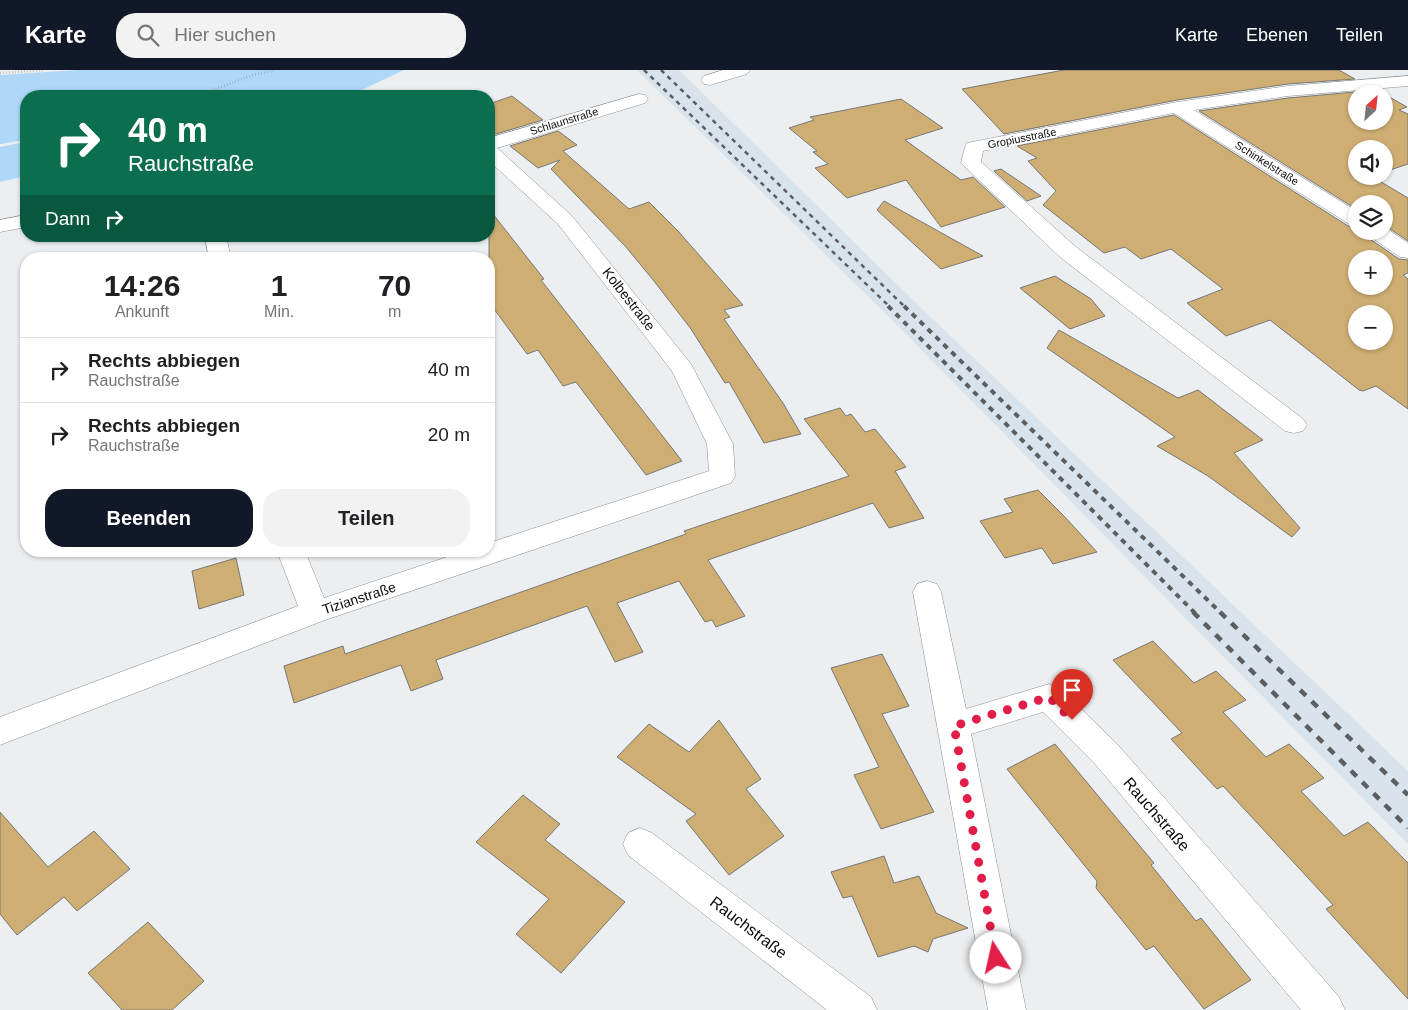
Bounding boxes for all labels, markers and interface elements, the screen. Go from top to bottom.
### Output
search box [116,13,466,58]
text: Karte [25,21,86,48]
icon: search [134,21,162,49]
text: Hier suchen [174,24,276,45]
text: Karte [1175,25,1218,45]
text: Ebenen [1246,25,1308,45]
text: Teilen [1336,25,1383,45]
north arrow [1348,85,1392,130]
map controls [1348,85,1393,350]
street label: Schlaunstraße [528,105,600,137]
icon: right [45,110,110,175]
text: 40 m [128,110,208,149]
street label: Gropiusstraße [987,125,1057,151]
street label: Schinkelstraße [1233,139,1301,187]
button: sound [1348,140,1393,185]
text: Rauchstraße [128,151,254,176]
button: layers [1348,195,1393,240]
icon: right [100,205,128,233]
text: Dann [45,208,90,229]
button: + [1348,250,1393,295]
street label: Kolbestraße [599,264,659,334]
text: 14:26 [104,269,180,302]
text: 1 [271,269,288,302]
text: 70 [378,269,411,302]
text: Ankunft [115,303,169,320]
text: Min. [264,303,294,320]
text: m [388,303,401,320]
button: − [1348,305,1393,350]
text: Rechts abbiegen [88,350,240,371]
icon: right [45,356,73,384]
text: 40 m [428,359,470,380]
text: Rauchstraße [88,372,180,389]
text: Rechts abbiegen [88,415,240,436]
icon: right [45,421,73,449]
text: 20 m [428,424,470,445]
text: Rauchstraße [88,437,180,454]
button: Beenden [45,489,253,547]
button: Teilen [263,489,470,547]
street label: Tizianstraße [320,579,398,617]
pin [1051,669,1093,720]
icon: arrive [1058,676,1086,704]
street label: Rauchstraße [1120,774,1193,855]
street label: Rauchstraße [707,893,790,962]
position arrow [969,931,1021,983]

